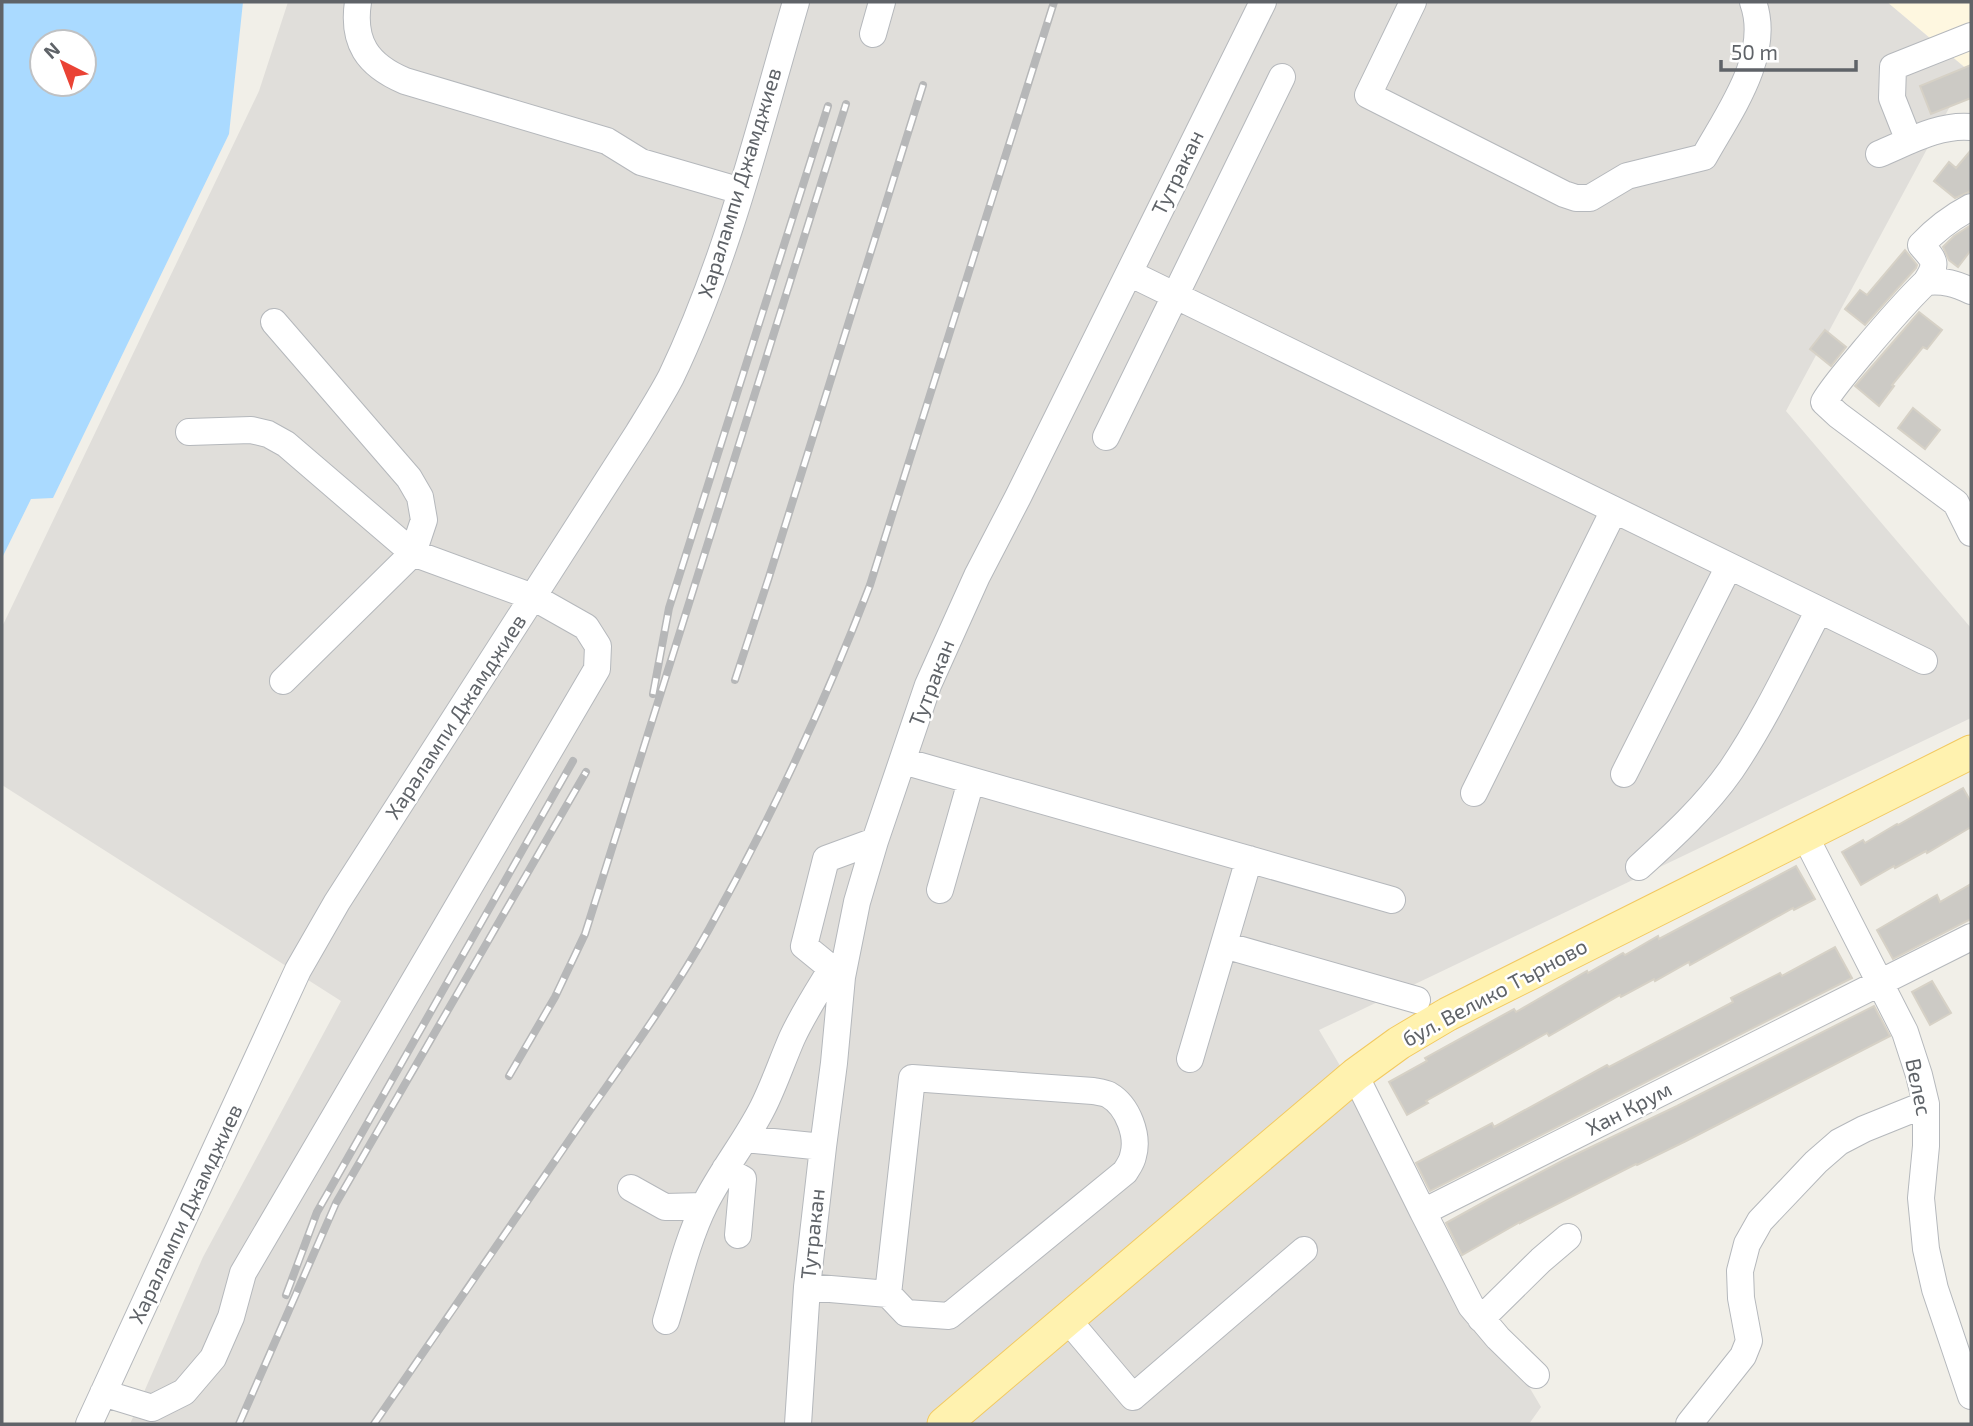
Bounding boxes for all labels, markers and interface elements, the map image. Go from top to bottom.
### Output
north arrow [28,28,98,98]
scale bar [1721,28,1856,72]
text: N [38,37,64,63]
text: 50 m [1731,39,1778,64]
street label: Харалампи Джамджиев [692,65,785,301]
street label: Тутракан [1145,126,1209,219]
street label: Харалампи Джамджиев [379,609,530,823]
street label: Тутракан [903,635,960,730]
street label: бул. Велико Търново [1398,932,1591,1052]
street label: Велес [1901,1056,1938,1118]
street label: Хан Крум [1581,1075,1676,1141]
street label: Харалампи Джамджиев [123,1100,246,1327]
street label: Тутракан [794,1187,830,1281]

